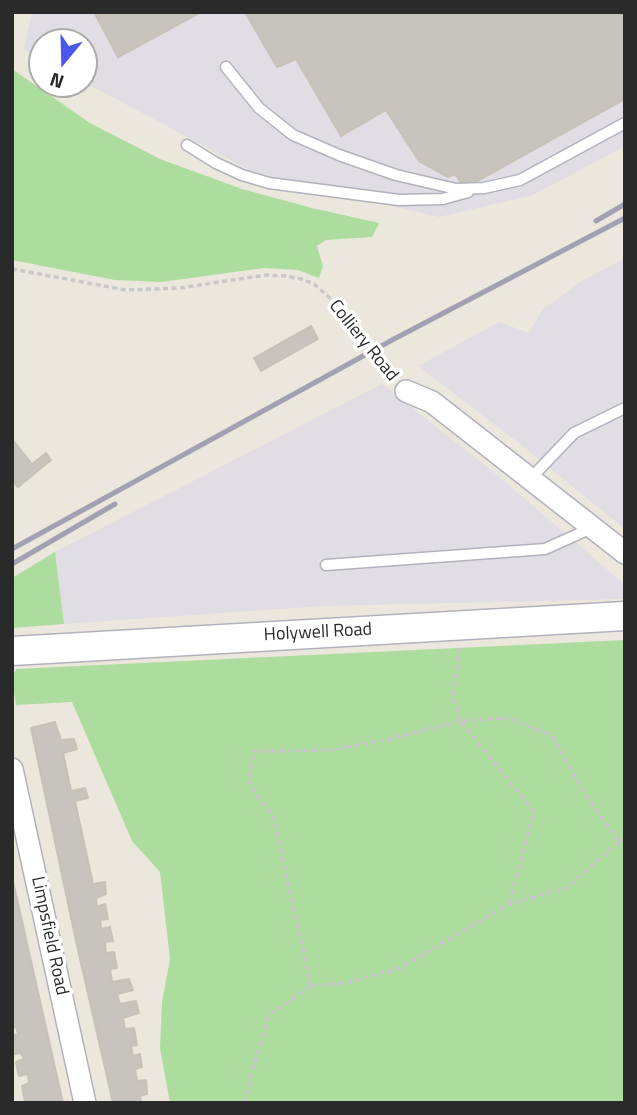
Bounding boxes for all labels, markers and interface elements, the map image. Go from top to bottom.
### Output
north arrow [28,28,98,98]
text: N [46,66,68,97]
street label: Colliery Road [324,296,402,386]
street label: Holywell Road [263,619,373,647]
street label: Limpsfield Road [26,875,72,997]

